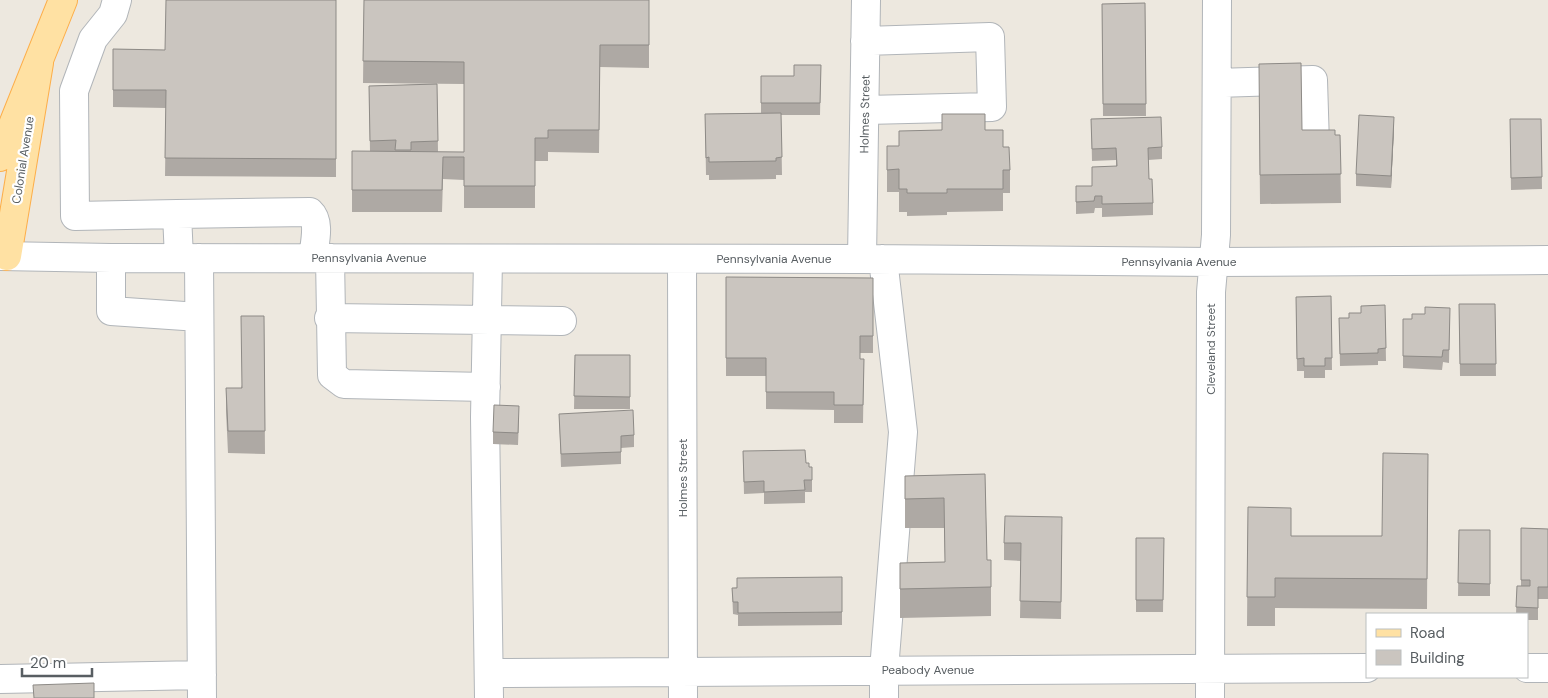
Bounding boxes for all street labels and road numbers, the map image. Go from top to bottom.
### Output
street label: Holmes Street [856,74,874,153]
street label: Colonial Avenue [8,115,38,205]
street label: Pennsylvania Avenue [311,250,427,266]
street label: Pennsylvania Avenue [716,251,832,267]
street label: Pennsylvania Avenue [1121,254,1237,270]
street label: Cleveland Street [1203,303,1219,395]
street label: Holmes Street [675,438,691,517]
street label: Peabody Avenue [882,662,975,678]

